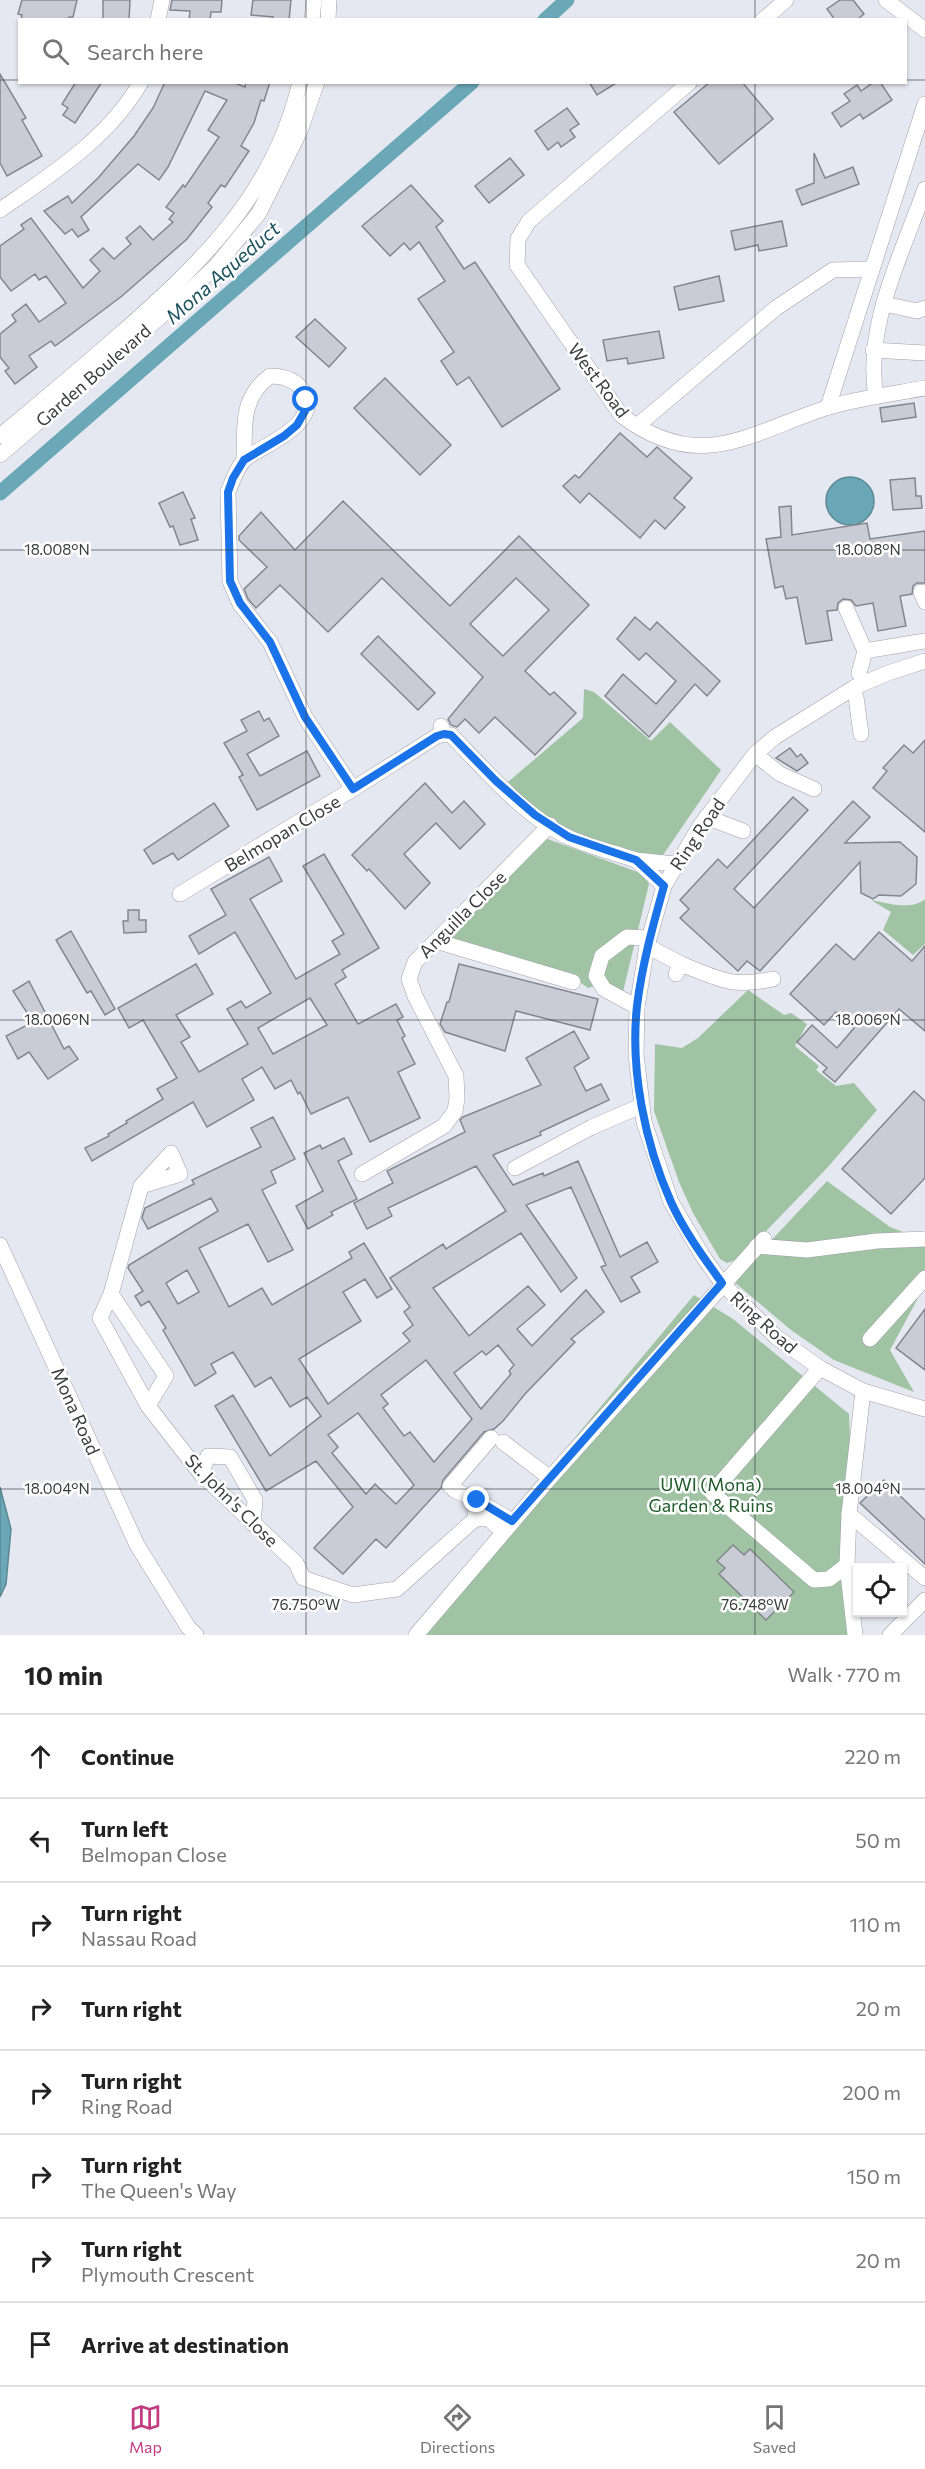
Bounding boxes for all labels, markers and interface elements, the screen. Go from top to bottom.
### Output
search box [18,18,907,84]
icon: search [39,35,72,68]
text: Search here [87,38,203,65]
water label: Mona Aqueduct [160,215,285,328]
street label: Garden Boulevard [31,319,155,431]
street label: West Road [564,338,634,422]
route start [292,386,318,412]
text: 18.008°N [24,540,90,558]
text: 18.008°N [835,540,901,558]
street label: Belmopan Close [220,790,344,876]
street label: Ring Road [665,794,729,874]
street label: Anguilla Close [414,866,510,962]
text: 18.006°N [24,1010,90,1028]
text: 18.006°N [835,1010,901,1028]
street label: Ring Road [726,1286,802,1358]
street label: Mona Road [47,1364,105,1458]
street label: St. John's Close [181,1449,283,1551]
park label: UWI (Mona) Garden & Ruins [649,1473,773,1516]
text: 18.004°N [24,1479,90,1497]
text: 18.004°N [835,1479,901,1497]
route end [463,1486,489,1512]
map controls [853,1563,907,1617]
button: locate [853,1563,907,1617]
text: 76.750°W [272,1595,340,1613]
text: 76.748°W [721,1595,789,1613]
text: 10 min [24,1659,103,1690]
text: Walk · 770 m [787,1662,901,1686]
icon: ahead [24,1740,57,1773]
text: Continue [81,1743,174,1770]
text: 220 m [845,1744,901,1768]
text: Turn left [81,1815,168,1842]
icon: left [24,1824,57,1857]
text: 50 m [855,1828,901,1852]
text: Belmopan Close [81,1842,227,1866]
text: Turn right [81,1899,182,1926]
icon: right [24,1908,57,1941]
text: 110 m [850,1912,901,1936]
text: Nassau Road [81,1926,197,1950]
icon: right [24,1992,57,2025]
text: Turn right [81,1995,182,2022]
text: 20 m [856,1996,901,2020]
text: Turn right [81,2067,182,2094]
icon: right [24,2076,57,2109]
text: 200 m [843,2080,901,2104]
text: Ring Road [81,2094,172,2118]
text: Turn right [81,2151,182,2178]
icon: right [24,2160,57,2193]
text: 150 m [847,2164,901,2188]
text: The Queen's Way [81,2178,237,2202]
text: Turn right [81,2235,182,2262]
icon: right [24,2244,57,2277]
text: 20 m [856,2248,901,2272]
text: Plymouth Crescent [81,2262,254,2286]
icon: arrive [24,2328,57,2361]
text: Arrive at destination [81,2331,289,2358]
tab: Map [129,2401,162,2456]
tab: Directions [420,2401,495,2456]
tab: Saved [753,2401,796,2456]

